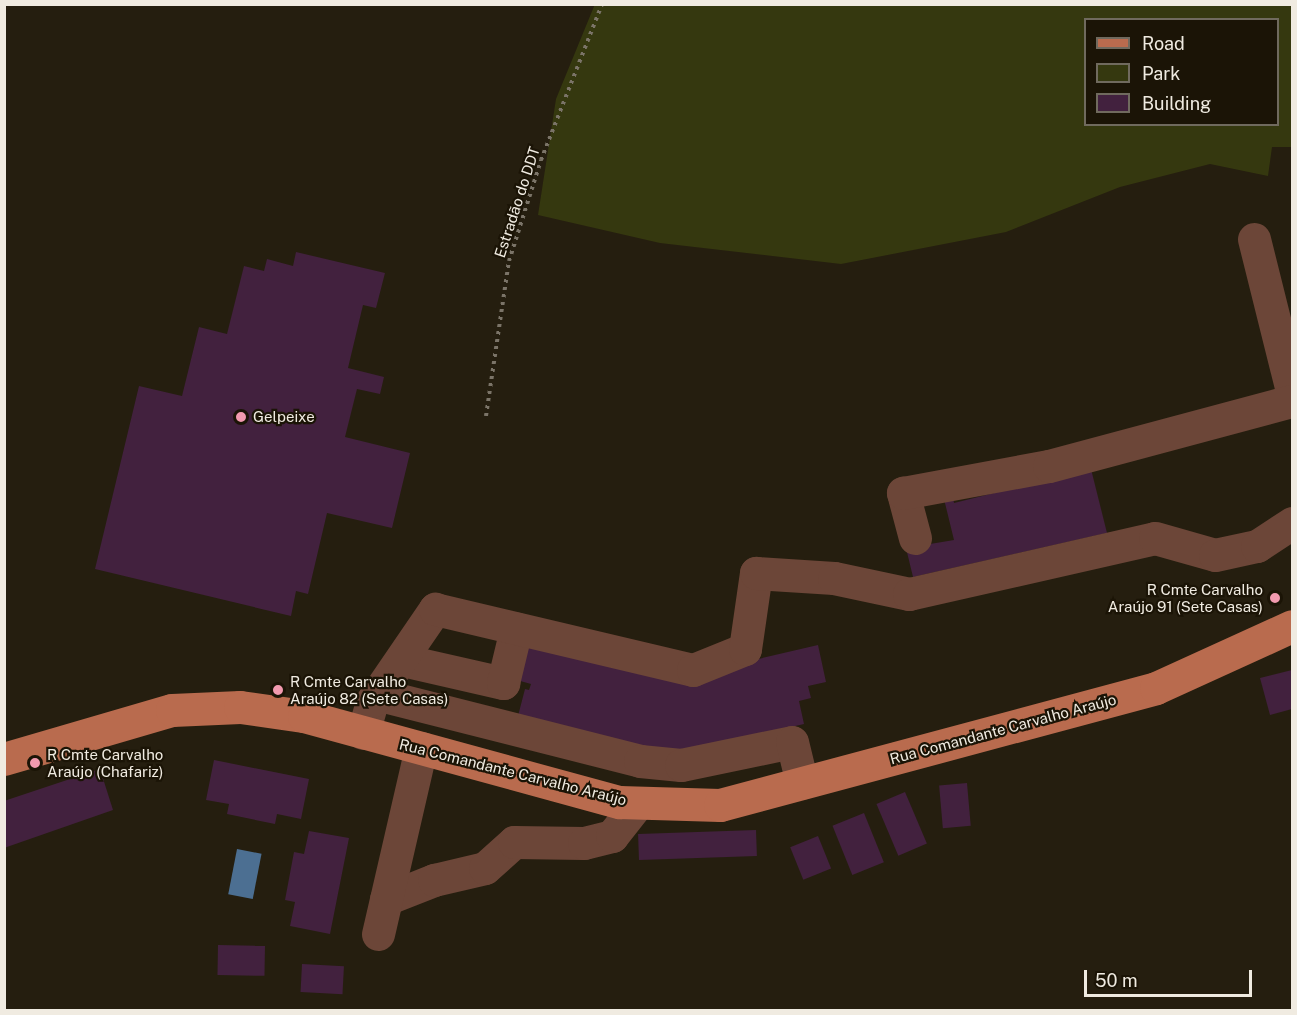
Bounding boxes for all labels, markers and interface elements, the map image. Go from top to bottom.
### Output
legend [1084,18,1279,126]
text: Road [1142,33,1185,54]
text: Park [1142,63,1180,84]
text: Building [1142,93,1211,114]
street label: Estradão do DDT [491,144,543,260]
place label: Gelpeixe [253,408,315,426]
marker: Gelpeixe [234,410,248,424]
place label: R Cmte Carvalho Araújo 91 (Sete Casas) [1108,580,1263,615]
marker: R Cmte Carvalho Araújo 91 (Sete Casas) [1268,591,1282,605]
place label: R Cmte Carvalho Araújo 82 (Sete Casas) [290,672,449,707]
marker: R Cmte Carvalho Araújo 82 (Sete Casas) [271,683,285,697]
street label: Rua Comandante Carvalho Araújo [888,690,1118,768]
street label: Rua Comandante Carvalho Araújo [397,735,629,809]
place label: R Cmte Carvalho Araújo (Chafariz) [47,745,164,780]
marker: R Cmte Carvalho Araújo (Chafariz) [28,756,42,770]
scale bar [1087,958,1255,996]
text: 50 m [1095,970,1138,991]

